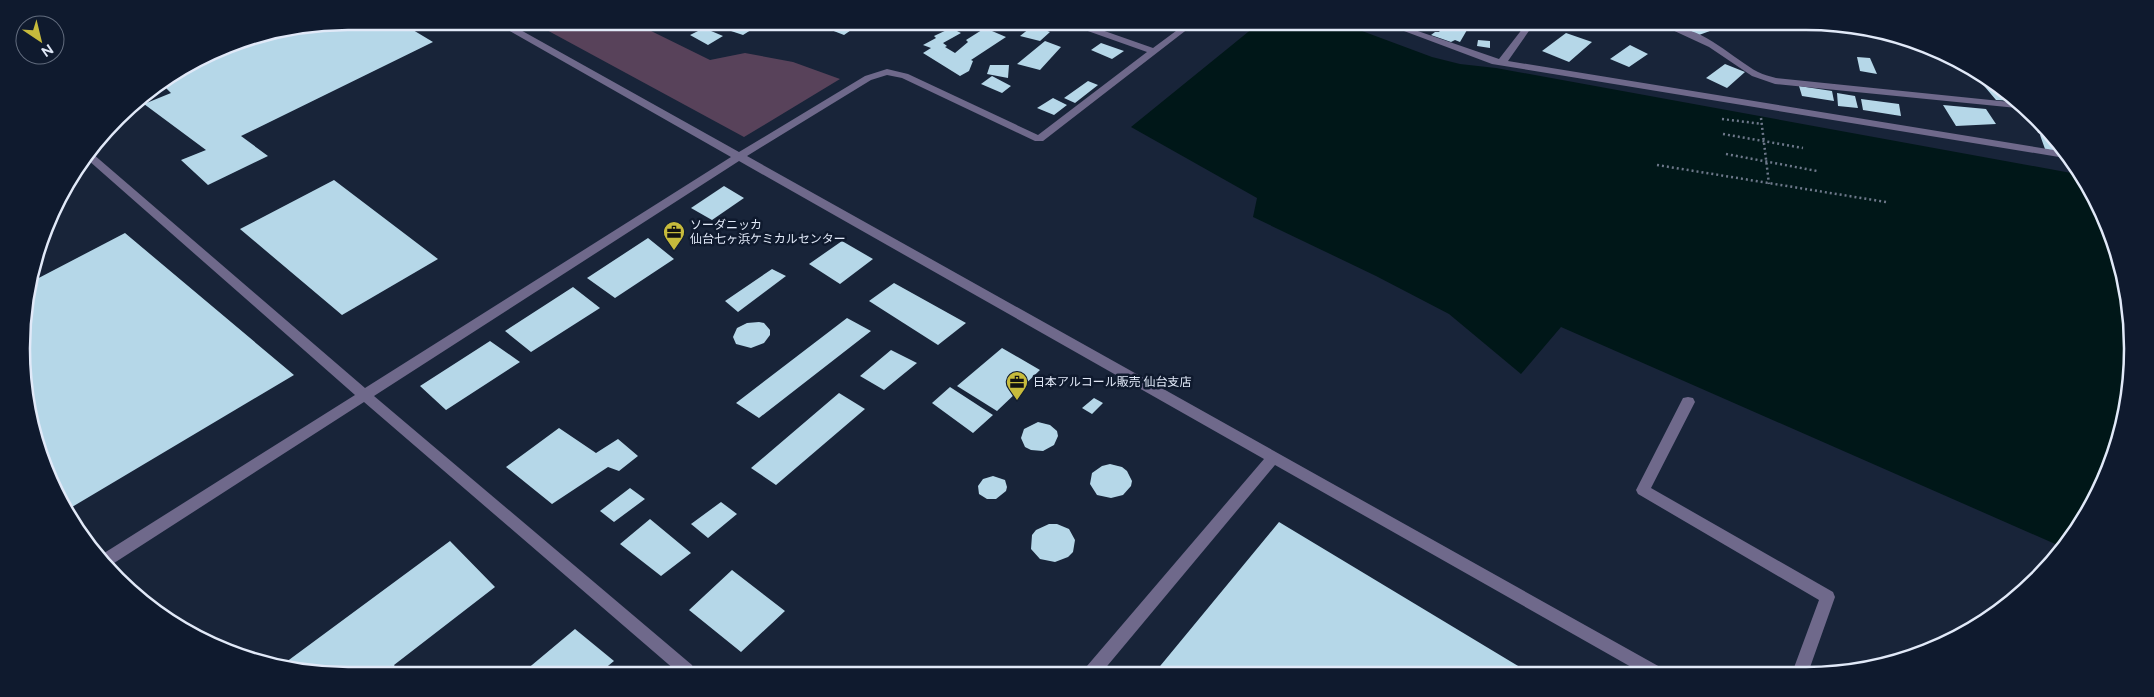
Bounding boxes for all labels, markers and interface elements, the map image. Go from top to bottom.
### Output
north arrow [15,15,65,65]
text: N [38,40,56,60]
place label: ソーダニッカ 仙台七ヶ浜ケミカルセンター [690,218,846,246]
office icon: ソーダニッカ 仙台七ヶ浜ケミカルセンター [662,220,686,251]
office icon: 日本アルコール販売 仙台支店 [1005,370,1029,401]
place label: 日本アルコール販売 仙台支店 [1033,375,1192,389]

